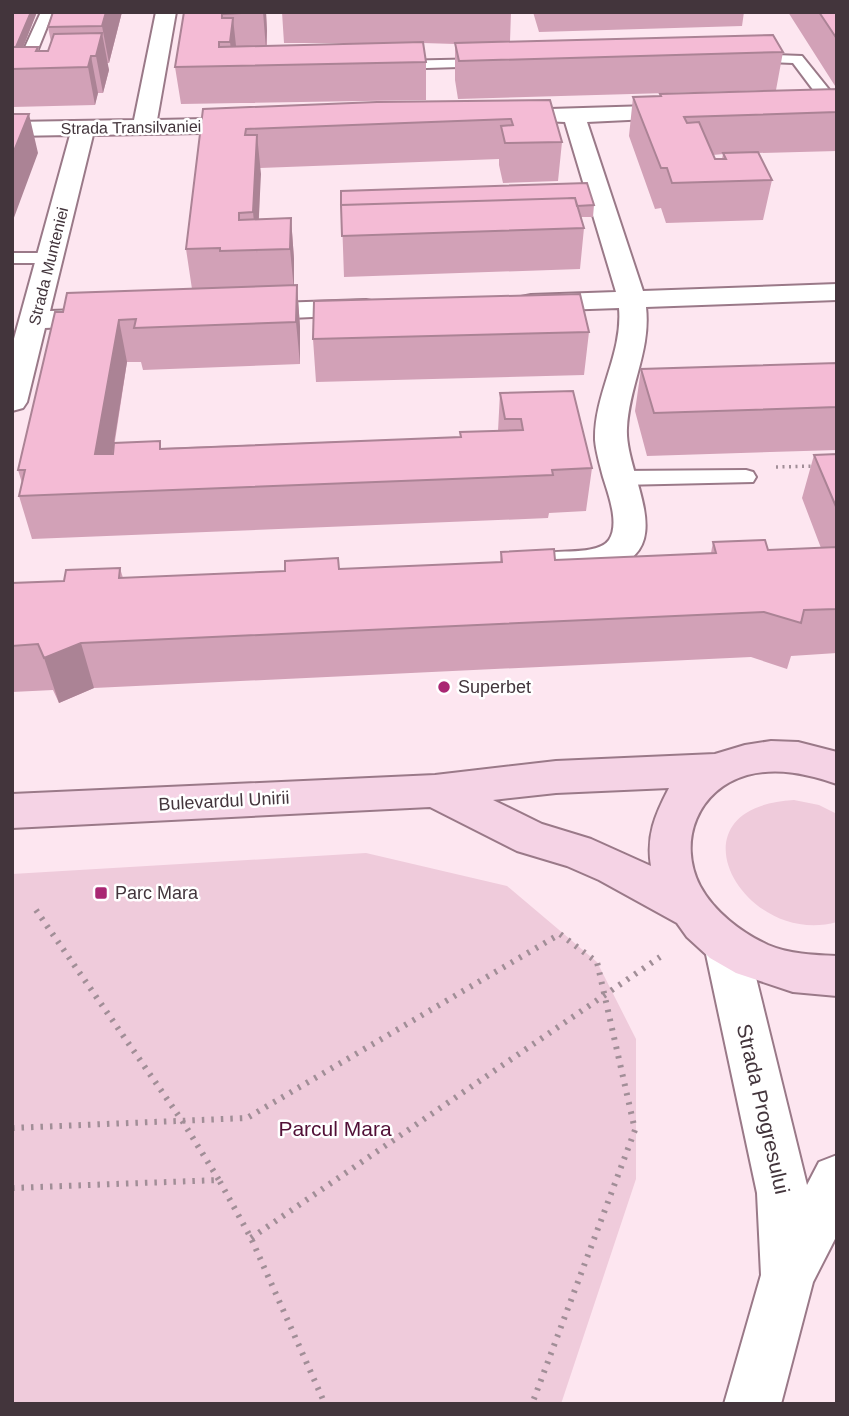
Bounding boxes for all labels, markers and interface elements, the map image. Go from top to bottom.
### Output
street label: Strada Transilvaniei [61,118,201,137]
street label: Strada Munteniei [26,205,71,327]
place label: Superbet [458,677,531,697]
marker: Superbet [436,679,452,695]
street label: Bulevardul Unirii [158,788,290,814]
place label: Parc Mara [115,883,199,903]
marker: Parc Mara [93,885,109,901]
street label: Strada Progresului [733,1022,794,1196]
park label: Parcul Mara [278,1117,392,1140]

